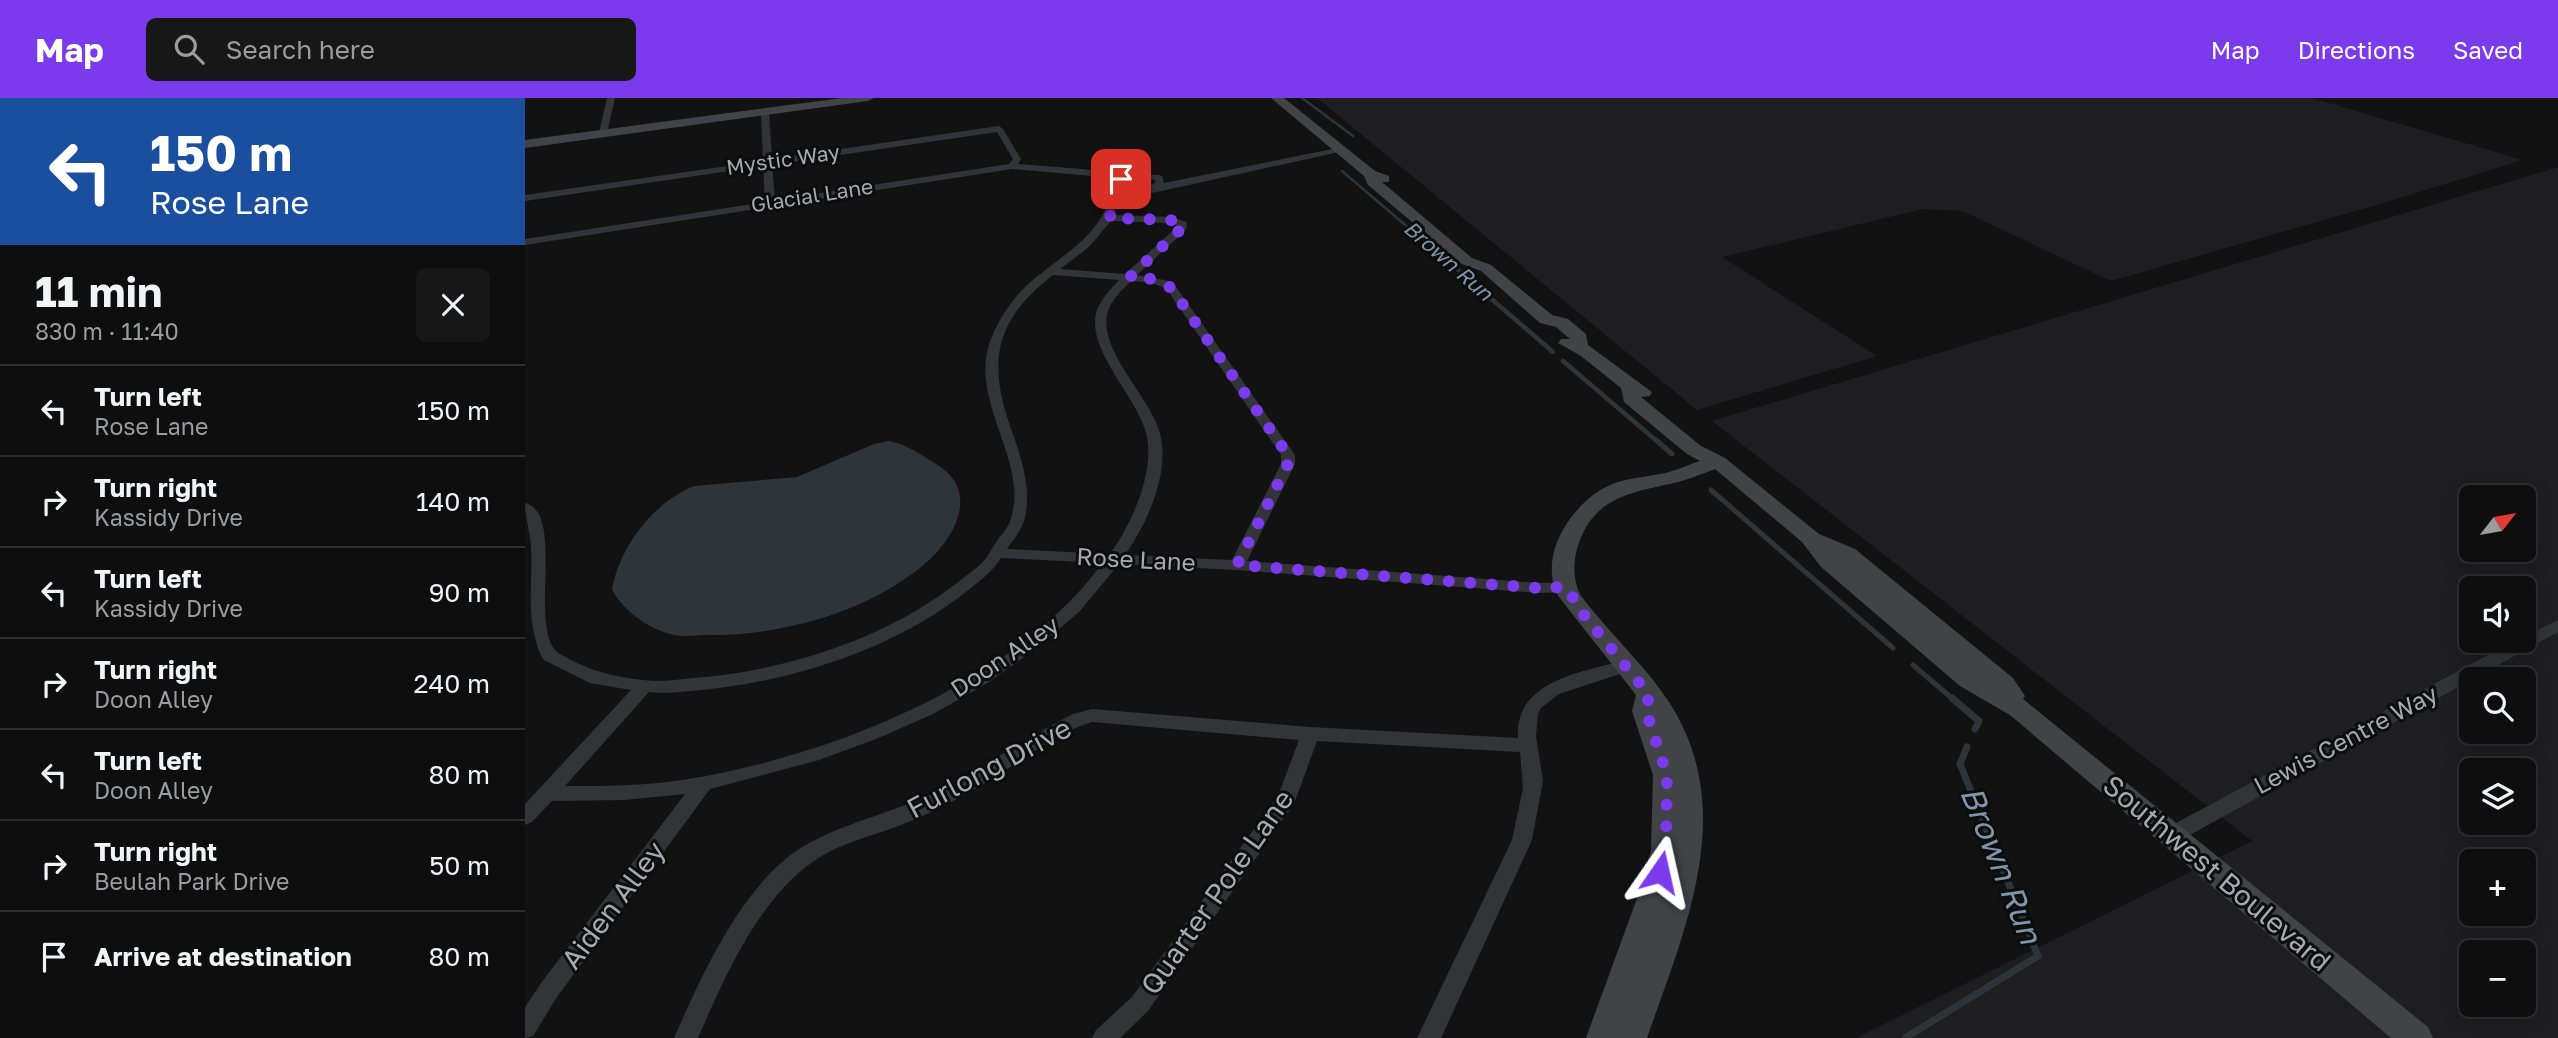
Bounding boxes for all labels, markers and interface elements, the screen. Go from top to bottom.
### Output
search box [146,18,636,81]
text: Map [35,30,104,69]
icon: search [170,30,208,68]
text: Search here [226,34,375,65]
text: Map [2211,35,2260,64]
text: Directions [2298,35,2415,64]
text: Saved [2453,35,2523,64]
text: 150 m [150,123,292,182]
icon: left [35,126,126,217]
street label: Mystic Way [725,138,841,180]
pin [1091,149,1151,209]
icon: arrive [1102,160,1140,198]
street label: Glacial Lane [749,173,875,218]
text: Rose Lane [150,183,309,221]
water label: Brown Run [1399,215,1499,307]
text: 11 min [35,266,162,316]
button: close [416,268,490,342]
text: 830 m · 11:40 [35,317,179,345]
text: Turn left [94,381,202,412]
icon: left [35,392,73,430]
text: 150 m [417,395,490,426]
text: Rose Lane [94,412,208,440]
text: Turn right [94,472,217,503]
icon: right [35,483,73,521]
north arrow [2459,485,2536,562]
map controls [2459,485,2536,1017]
text: 140 m [416,486,490,517]
text: Kassidy Drive [94,503,243,531]
street label: Rose Lane [1076,541,1196,576]
text: Turn left [94,563,202,594]
icon: left [35,574,73,612]
button: sound [2459,576,2536,653]
text: 90 m [429,577,490,608]
text: Kassidy Drive [94,594,243,622]
street label: Doon Alley [945,609,1064,702]
text: Turn right [94,654,217,685]
icon: right [35,665,73,703]
button: search [2459,667,2536,744]
text: 240 m [413,668,490,699]
street label: Lewis Centre Way [2249,678,2442,799]
text: Doon Alley [94,685,213,713]
street label: Furlong Drive [901,711,1076,825]
text: Turn left [94,745,202,776]
icon: left [35,756,73,794]
button: layers [2459,758,2536,835]
text: 80 m [429,759,490,790]
street label: Southwest Boulevard [2097,768,2338,977]
text: Doon Alley [94,776,213,804]
water label: Brown Run [1953,780,2051,950]
street label: Quarter Pole Lane [1133,783,1300,1001]
street label: Aiden Alley [554,834,671,975]
position arrow [1623,835,1697,909]
text: Turn right [94,836,217,867]
icon: right [35,847,73,885]
button: + [2459,849,2536,926]
text: 50 m [429,850,490,881]
text: Beulah Park Drive [94,867,289,895]
icon: arrive [35,938,73,976]
button: − [2459,940,2536,1017]
text: Arrive at destination [94,941,352,972]
text: 80 m [429,941,490,972]

